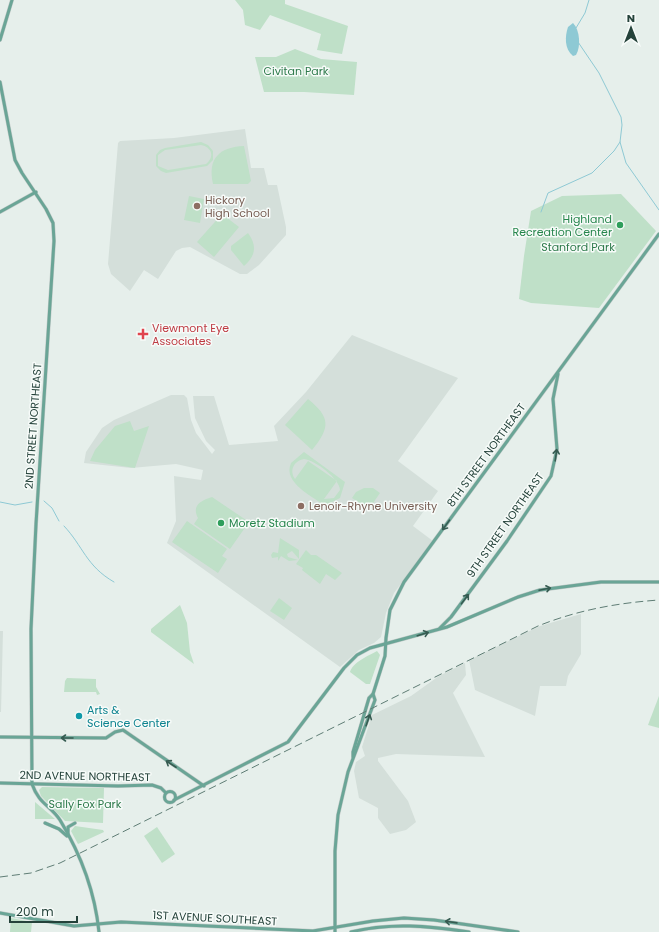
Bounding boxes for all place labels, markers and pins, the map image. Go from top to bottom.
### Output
place label: Hickory High School [205,192,270,221]
marker: Hickory High School [192,201,202,211]
place label: Highland Recreation Center [512,211,612,240]
marker: Highland Recreation Center [615,220,625,230]
place label: Viewmont Eye Associates [152,320,229,349]
marker: Viewmont Eye Associates [137,328,149,340]
place label: Lenoir-Rhyne University [309,498,438,514]
marker: Lenoir-Rhyne University [296,501,306,511]
place label: Moretz Stadium [229,515,315,531]
marker: Moretz Stadium [216,518,226,528]
place label: Arts & Science Center [87,702,170,731]
marker: Arts & Science Center [74,711,84,721]

